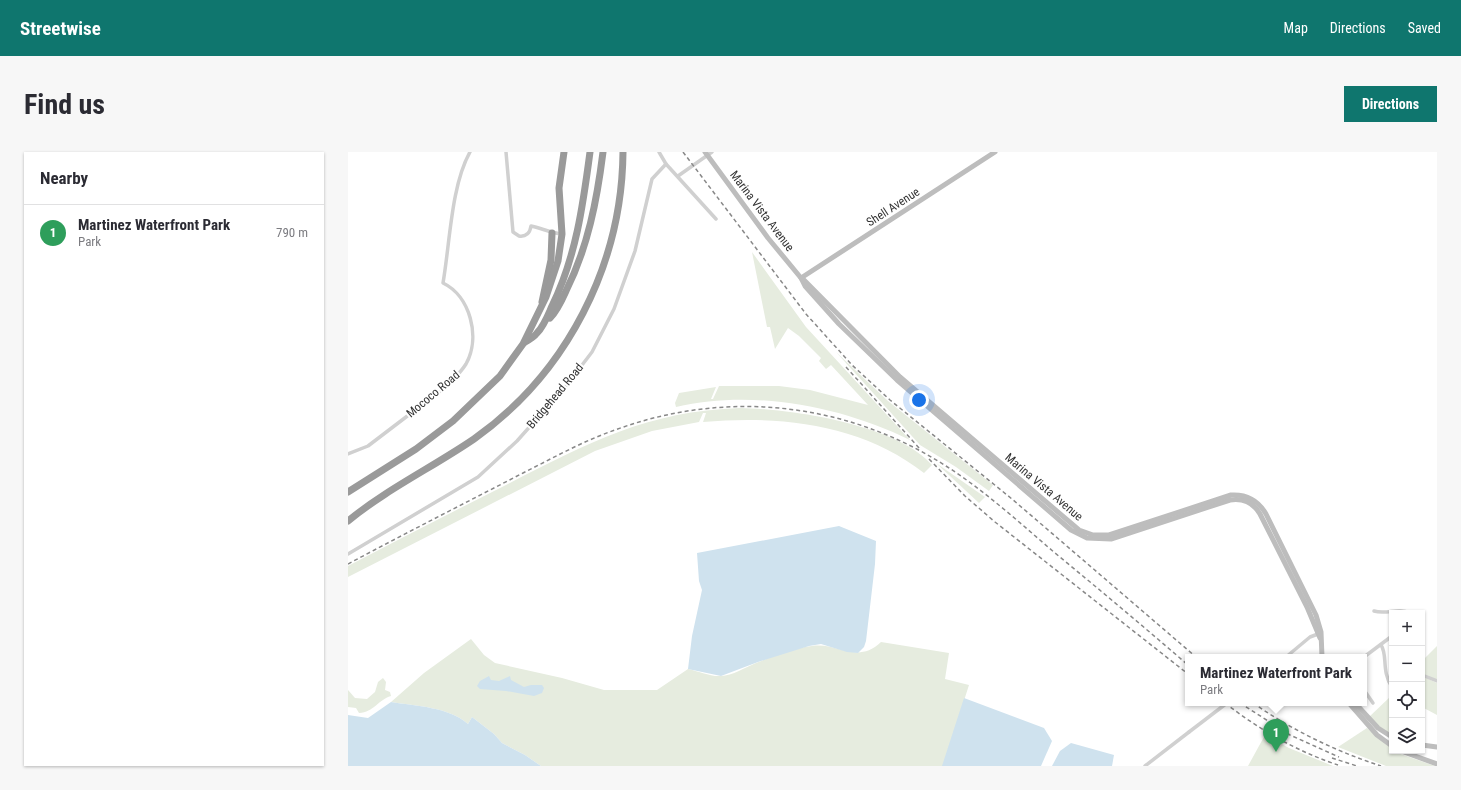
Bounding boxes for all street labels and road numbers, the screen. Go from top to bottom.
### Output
street label: Marina Vista Avenue [727,168,797,254]
street label: Shell Avenue [864,184,922,229]
street label: Bridgehead Road [524,361,586,431]
street label: Mococo Road [404,368,462,420]
street label: Marina Vista Avenue [1002,450,1086,524]

